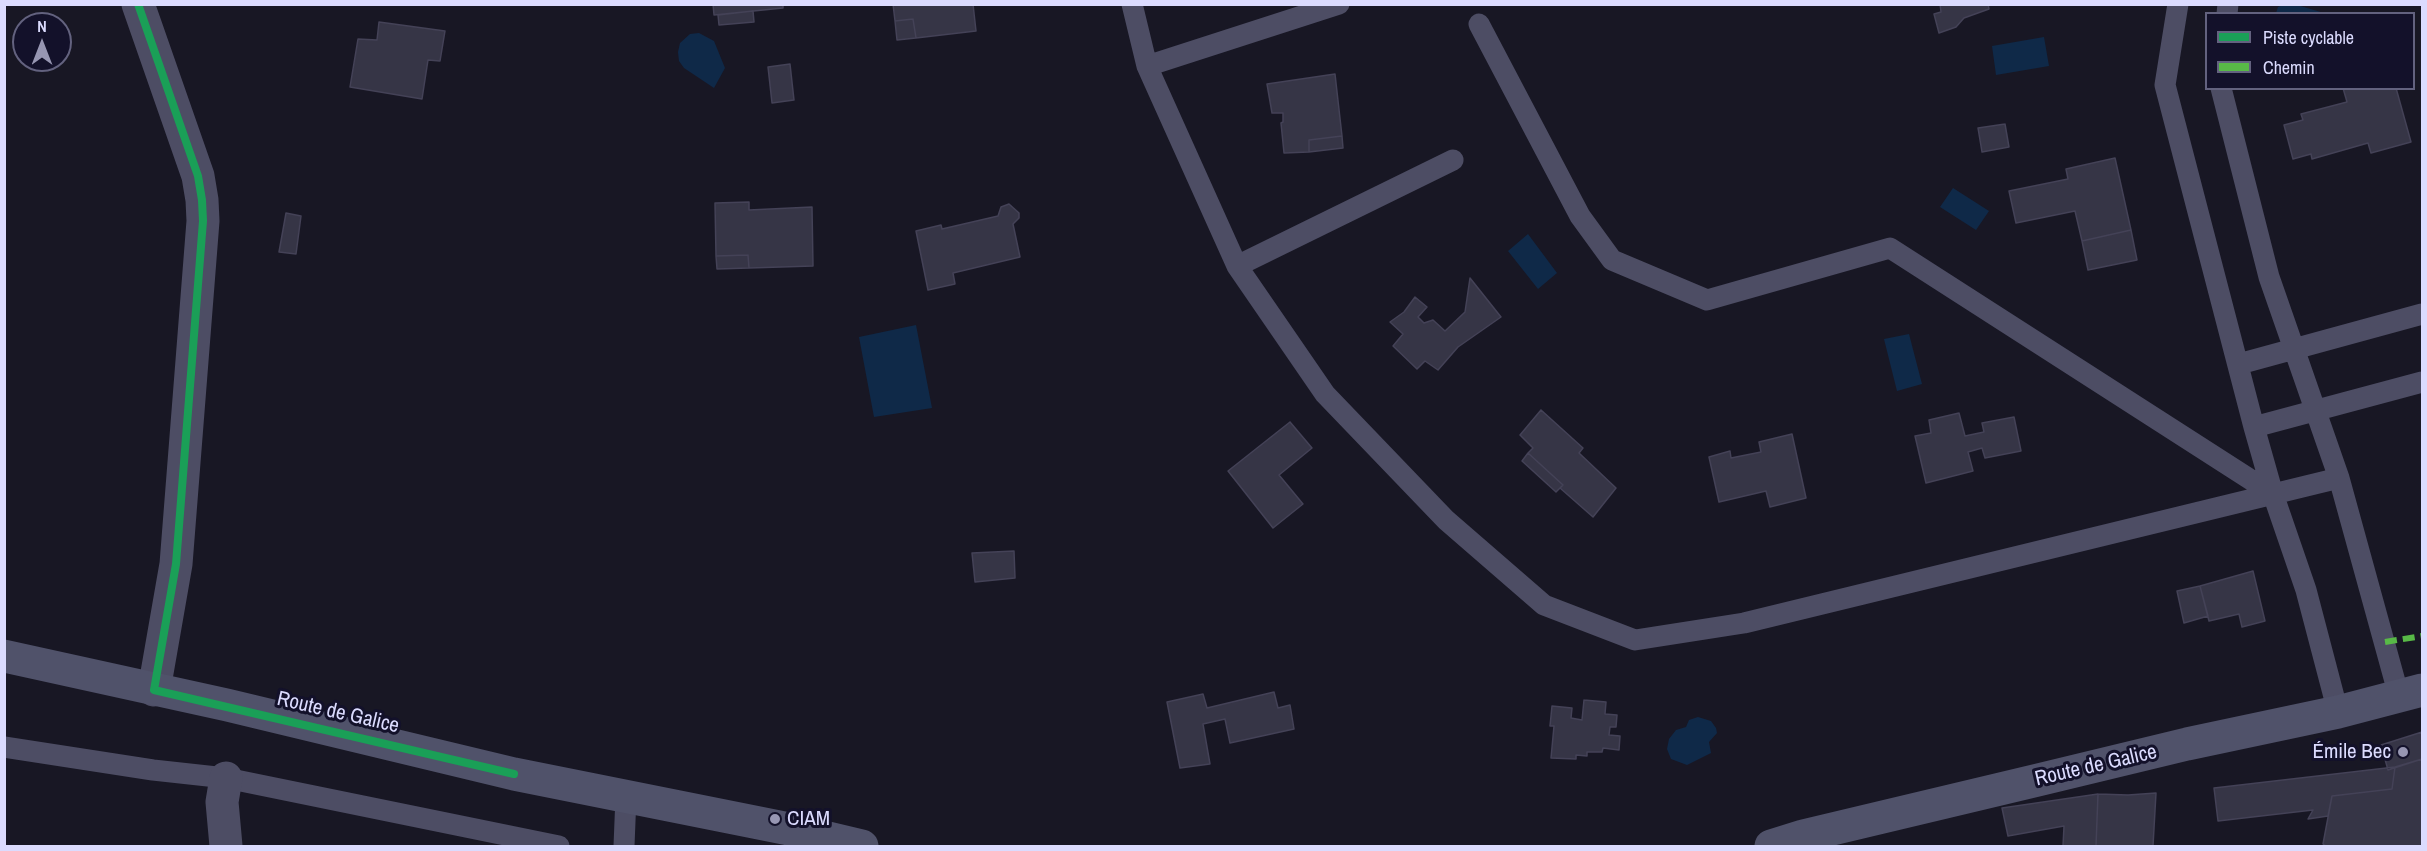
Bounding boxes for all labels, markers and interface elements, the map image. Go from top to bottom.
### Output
north arrow [12,12,72,72]
legend [2205,12,2415,90]
text: N [37,15,47,37]
text: Piste cyclable [2263,25,2354,50]
text: Chemin [2263,55,2315,80]
street label: Route de Galice [275,687,401,739]
place label: Émile Bec [2313,739,2391,765]
street label: Route de Galice [2033,740,2159,792]
marker: Émile Bec [2396,745,2410,759]
place label: CIAM [787,806,830,832]
marker: CIAM [768,812,782,826]

